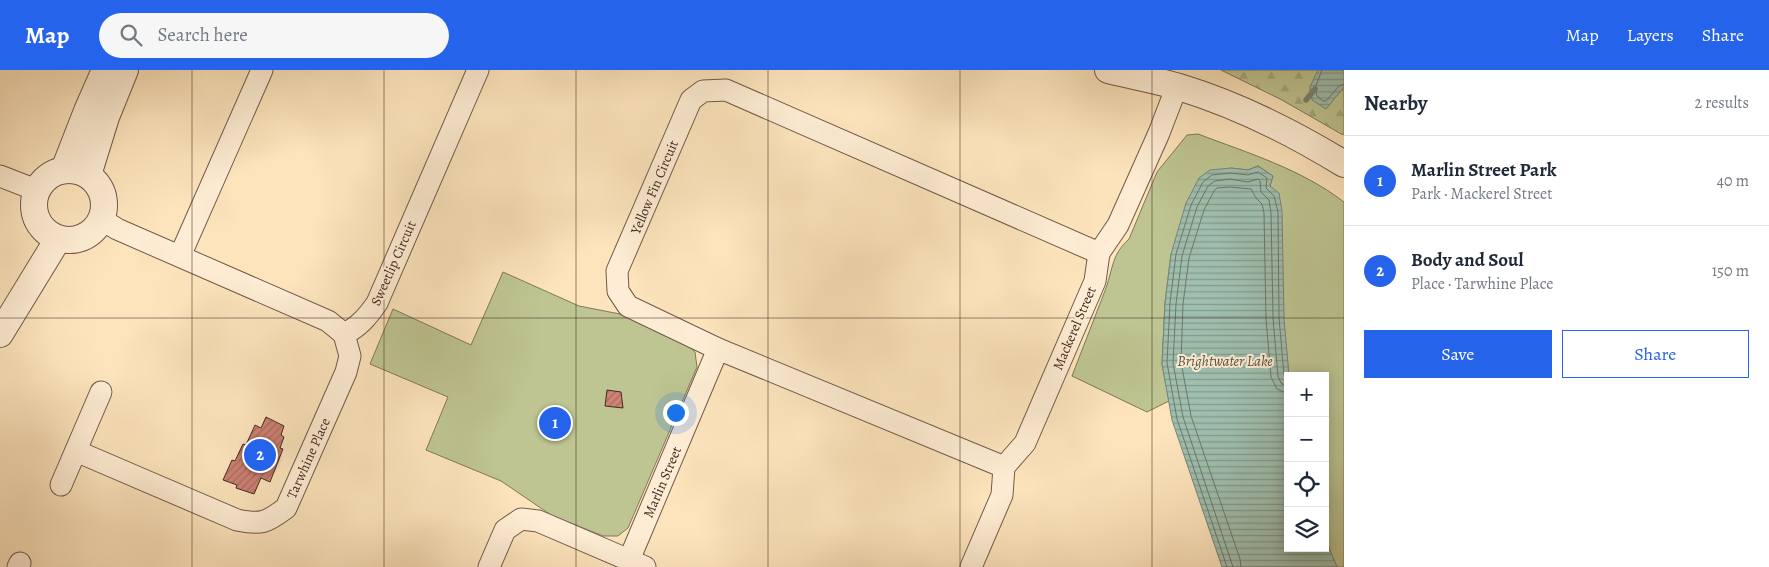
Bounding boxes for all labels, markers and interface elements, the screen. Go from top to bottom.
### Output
search box [99,13,449,58]
text: Map [25,19,69,51]
icon: search [117,21,145,49]
text: Search here [157,22,248,48]
text: Map [1566,23,1599,47]
text: Layers [1627,23,1674,47]
text: Share [1702,23,1744,47]
text: Nearby [1364,89,1427,117]
text: 2 results [1694,92,1749,114]
street label: Yellow Fin Circuit [626,137,683,238]
text: Marlin Street Park [1411,157,1557,183]
text: 1 [1377,170,1383,192]
text: 40 m [1717,170,1749,192]
text: Park · Mackerel Street [1411,183,1553,205]
street label: Sweetlip Circuit [366,217,421,309]
text: Body and Soul [1411,247,1523,273]
text: 2 [1376,260,1384,282]
text: 150 m [1712,260,1749,282]
text: Place · Tarwhine Place [1411,273,1553,295]
street label: Mackerel Street [1048,283,1101,373]
button: Save [1364,330,1552,378]
button: Share [1562,330,1749,378]
water label: Brightwater Lake [1177,351,1273,371]
map controls [1284,372,1329,552]
button: + [1284,372,1329,417]
your location [663,400,689,426]
pin: 1 [539,404,571,442]
street label: Tarwhine Place [282,415,335,502]
button: − [1284,417,1329,462]
pin: 2 [244,436,276,474]
street label: Marlin Street [639,443,686,521]
button: locate [1284,462,1329,507]
button: layers [1284,507,1329,552]

